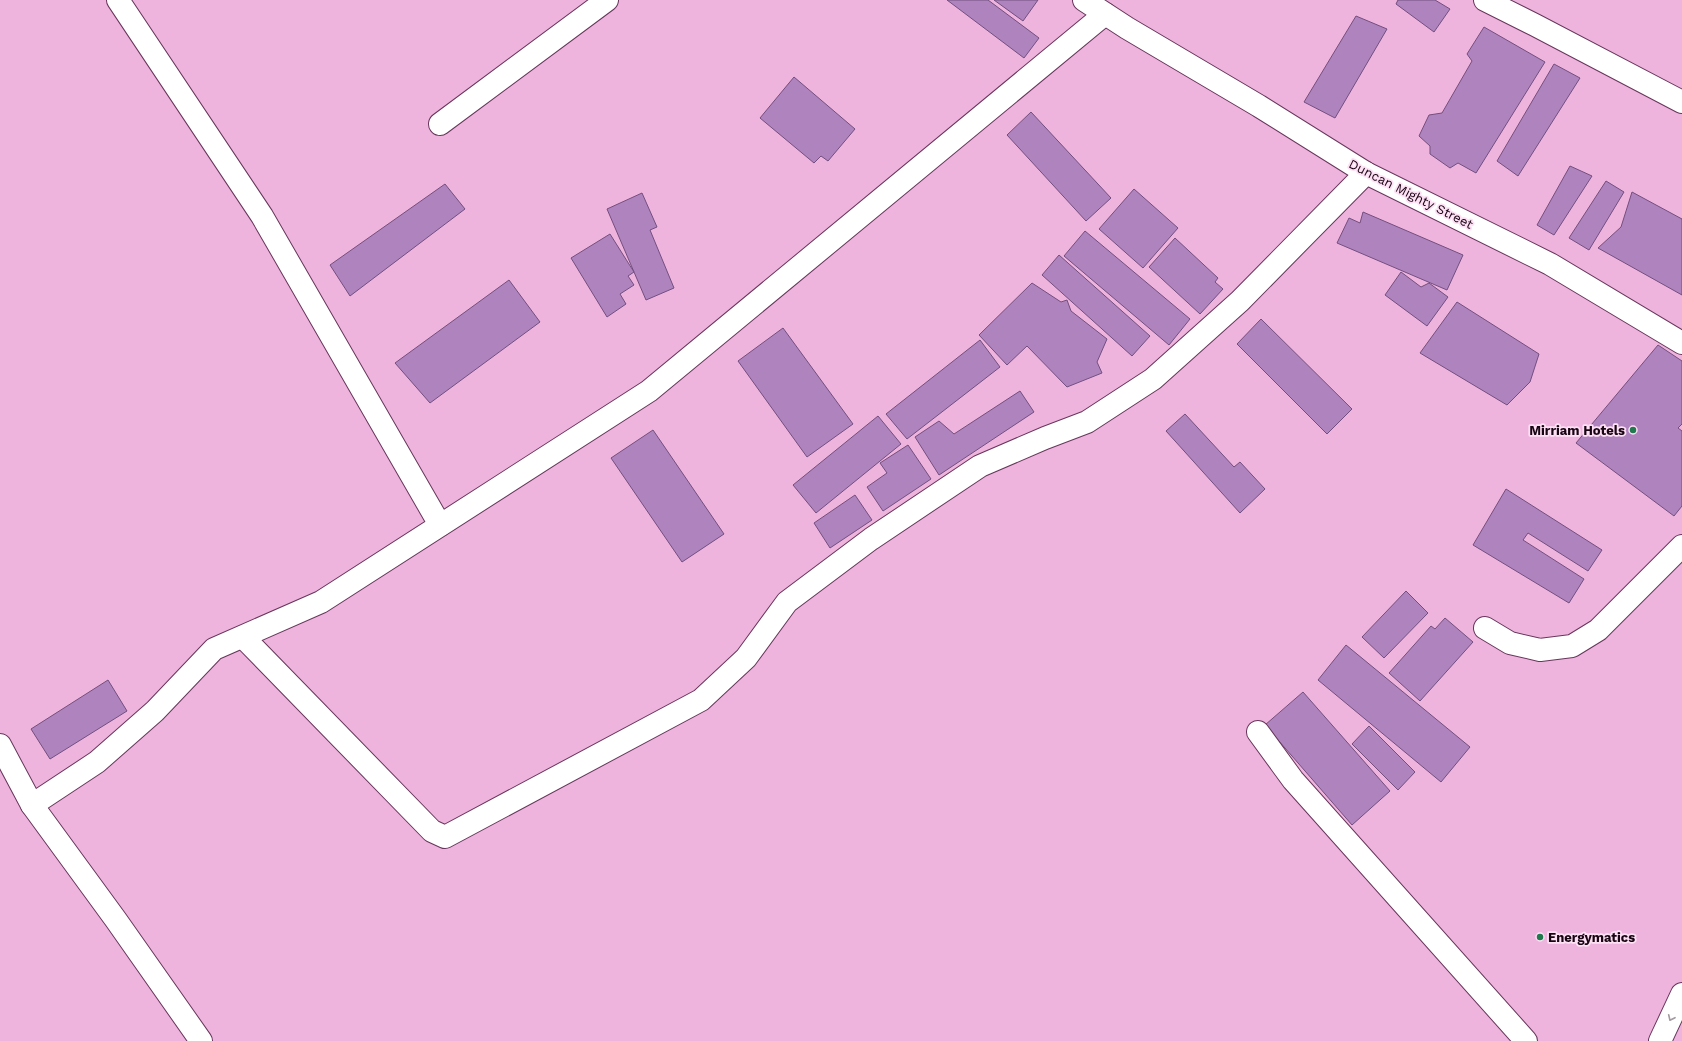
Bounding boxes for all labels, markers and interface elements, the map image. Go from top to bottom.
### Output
street label: Duncan Mighty Street [1346,156,1476,232]
place label: Mirriam Hotels [1529,423,1625,438]
marker: Mirriam Hotels [1628,425,1638,435]
place label: Energymatics [1548,930,1635,945]
marker: Energymatics [1535,932,1545,942]
one-way arrow [1668,1013,1676,1021]

